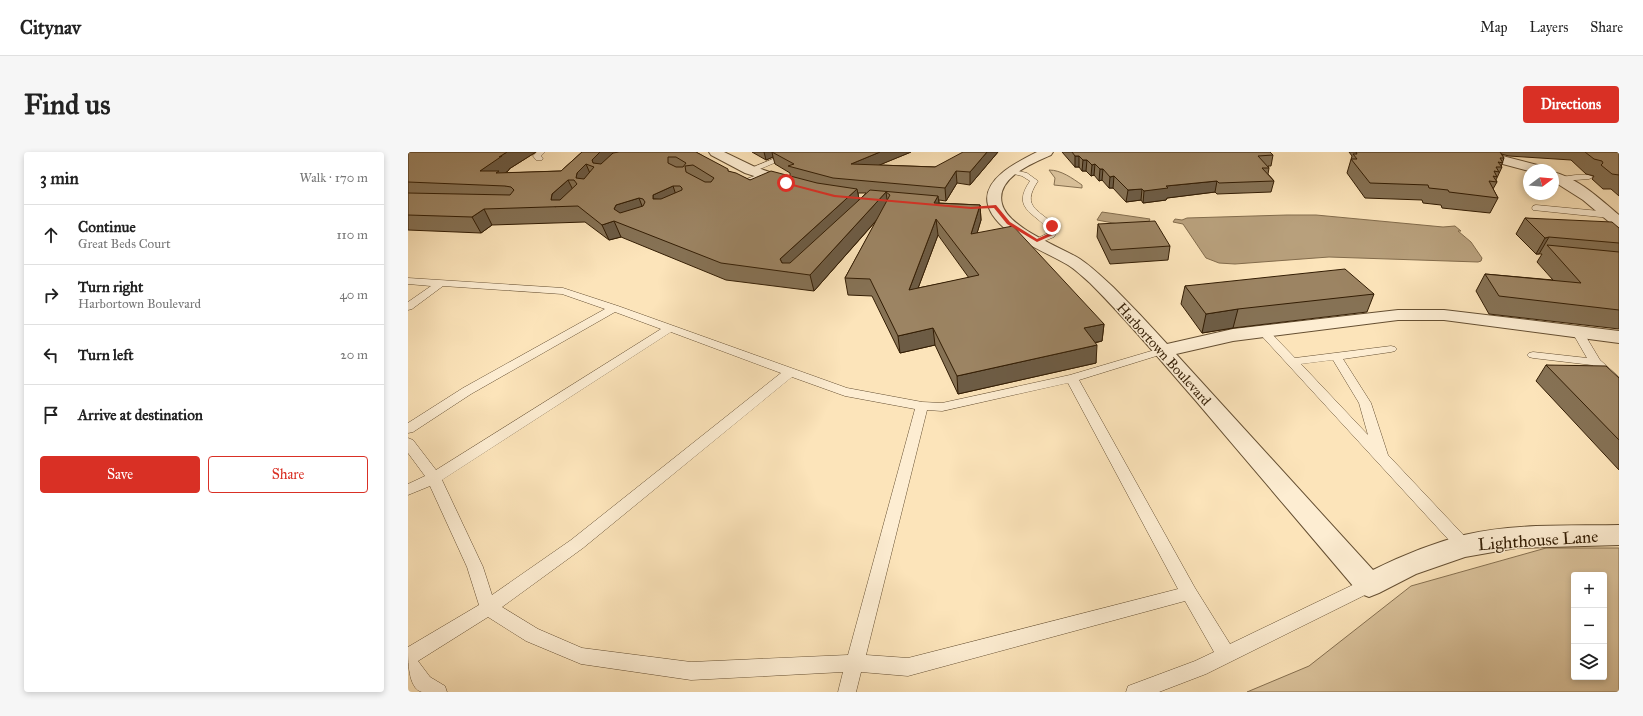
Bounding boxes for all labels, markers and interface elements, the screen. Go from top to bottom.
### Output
text: Citynav [20,16,81,39]
text: Map [1480,19,1508,36]
text: Layers [1530,19,1568,36]
text: Share [1590,19,1623,36]
button: Directions [1523,86,1619,123]
text: Find us [24,87,110,122]
north arrow [1523,164,1559,200]
text: 3 min [40,168,79,189]
text: Walk · 170 m [299,170,368,186]
route start [777,174,795,192]
route end [1043,217,1061,235]
text: Continue [78,218,136,236]
icon: ahead [40,224,62,246]
text: 110 m [336,227,368,243]
text: Great Beds Court [78,236,171,252]
text: Turn right [78,278,143,296]
icon: right [40,284,62,306]
text: 40 m [339,287,368,303]
text: Harbortown Boulevard [78,296,201,312]
street label: Harbortown Boulevard [1113,299,1214,409]
icon: left [40,344,62,366]
text: Turn left [78,346,134,364]
text: 20 m [340,347,368,363]
icon: arrive [40,404,62,426]
text: Arrive at destination [78,406,203,424]
button: Save [40,456,200,493]
button: Share [208,456,368,493]
street label: Lighthouse Lane [1477,526,1599,555]
map controls [1571,572,1607,680]
button: + [1571,572,1607,608]
button: − [1571,608,1607,644]
button: layers [1571,644,1607,680]

